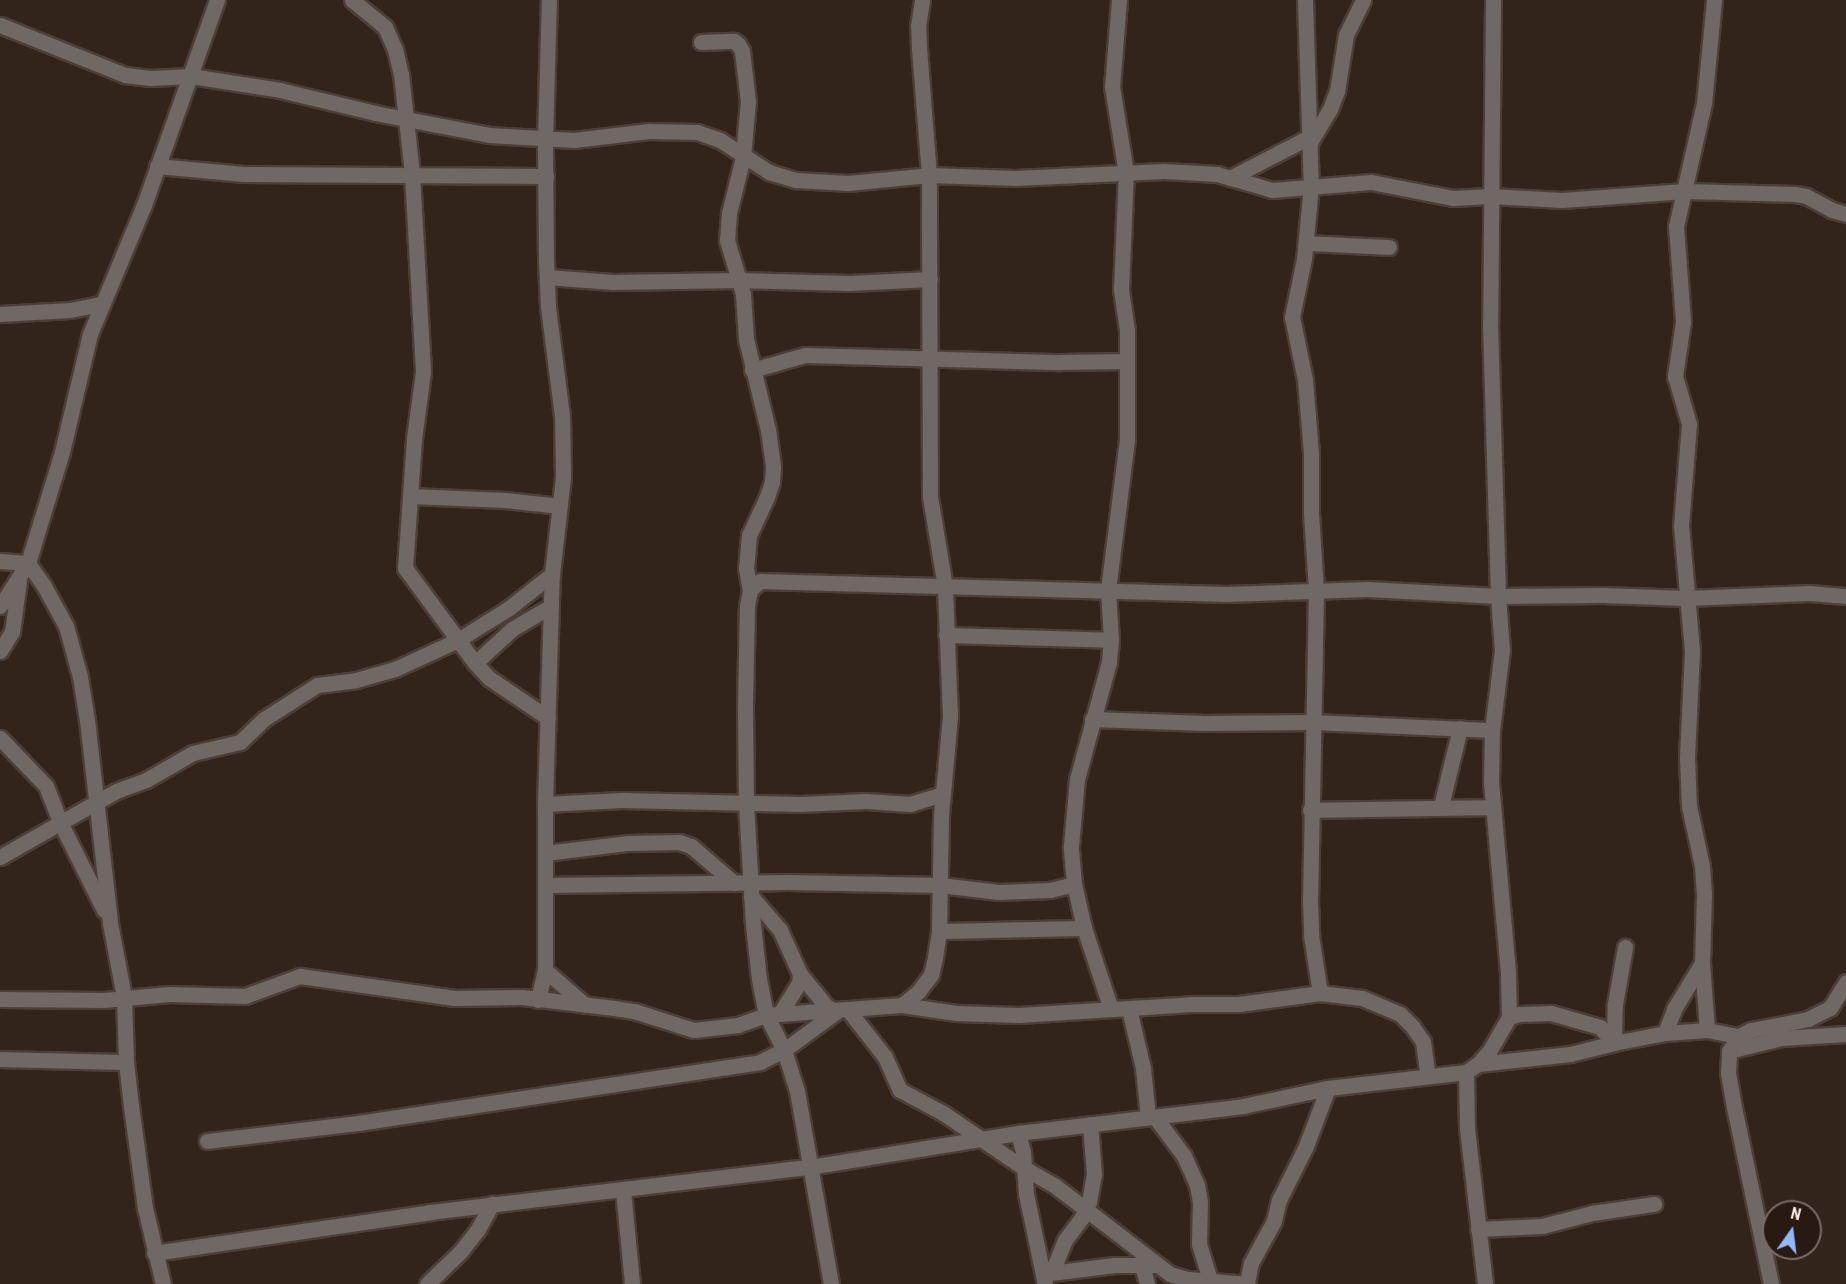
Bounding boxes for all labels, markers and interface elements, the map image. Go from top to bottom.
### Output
north arrow [1762,1200,1822,1260]
text: N [1789,1204,1803,1224]

